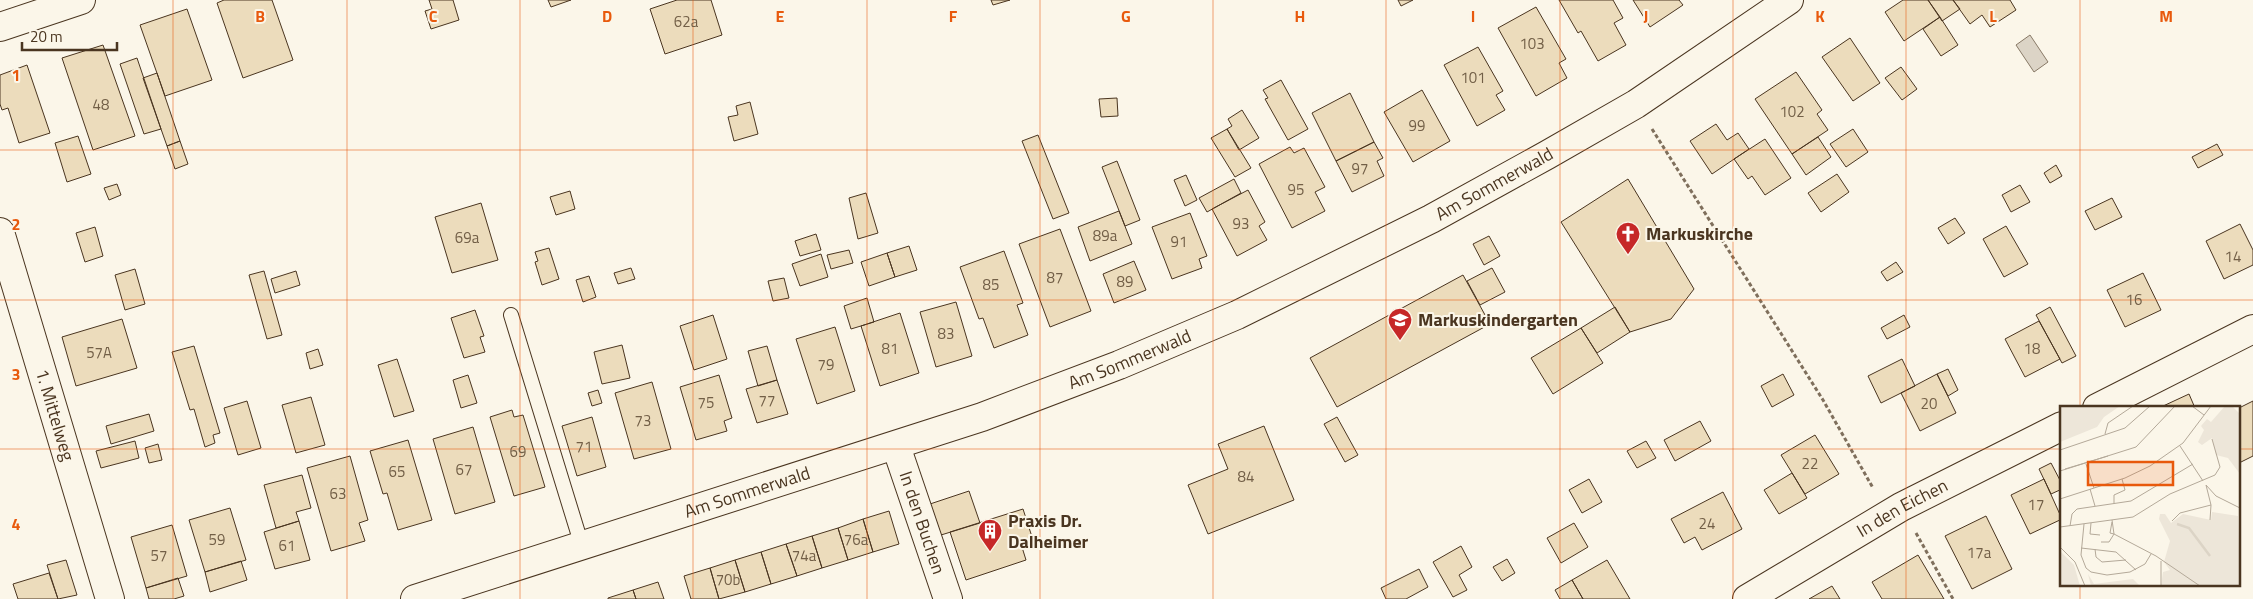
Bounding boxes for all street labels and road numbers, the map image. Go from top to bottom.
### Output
street label: Am Sommerwald [1430,140,1558,227]
street label: Am Sommerwald [1064,322,1195,396]
street label: 1. Mittelweg [29,365,82,464]
street label: Am Sommerwald [681,459,814,525]
street label: In den Buchen [892,467,953,578]
street label: In den Eichen [1851,472,1952,544]

